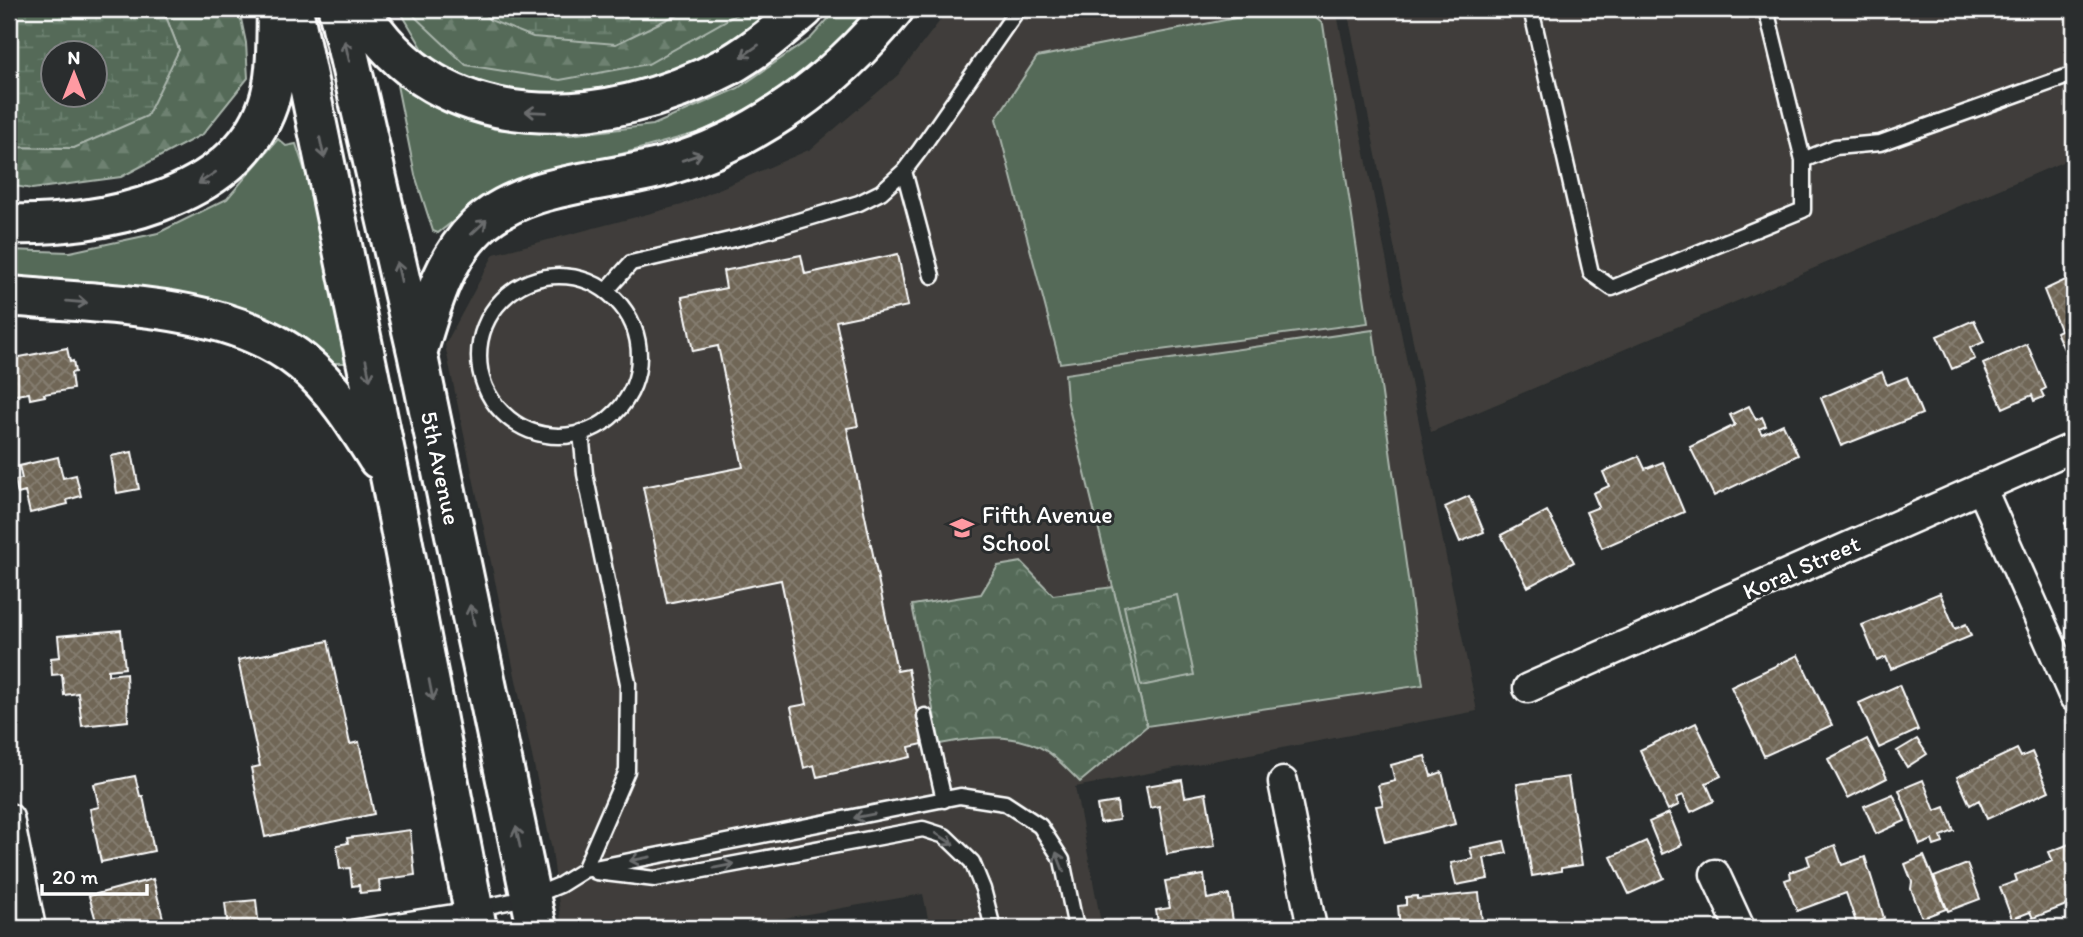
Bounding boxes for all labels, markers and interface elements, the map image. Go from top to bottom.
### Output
north arrow [38,38,108,108]
one-way arrow [340,40,354,63]
one-way arrow [741,44,760,58]
text: N [68,46,80,69]
one-way arrow [524,105,547,119]
one-way arrow [315,136,329,159]
one-way arrow [681,150,703,162]
one-way arrow [198,171,217,185]
one-way arrow [470,219,488,235]
one-way arrow [391,262,404,284]
one-way arrow [65,296,88,309]
one-way arrow [361,358,375,381]
street label: 5th Avenue [415,409,467,527]
place label: Fifth Avenue School [982,500,1113,557]
school or university icon: Fifth Avenue School [948,514,976,542]
street label: Koral Street [1738,528,1864,606]
one-way arrow [464,604,478,627]
one-way arrow [425,678,439,700]
one-way arrow [853,809,876,823]
one-way arrow [511,826,525,849]
one-way arrow [935,832,954,847]
one-way arrow [1053,852,1066,873]
scale bar [42,853,147,897]
one-way arrow [629,853,652,867]
one-way arrow [712,859,735,873]
text: 20 m [52,864,99,889]

